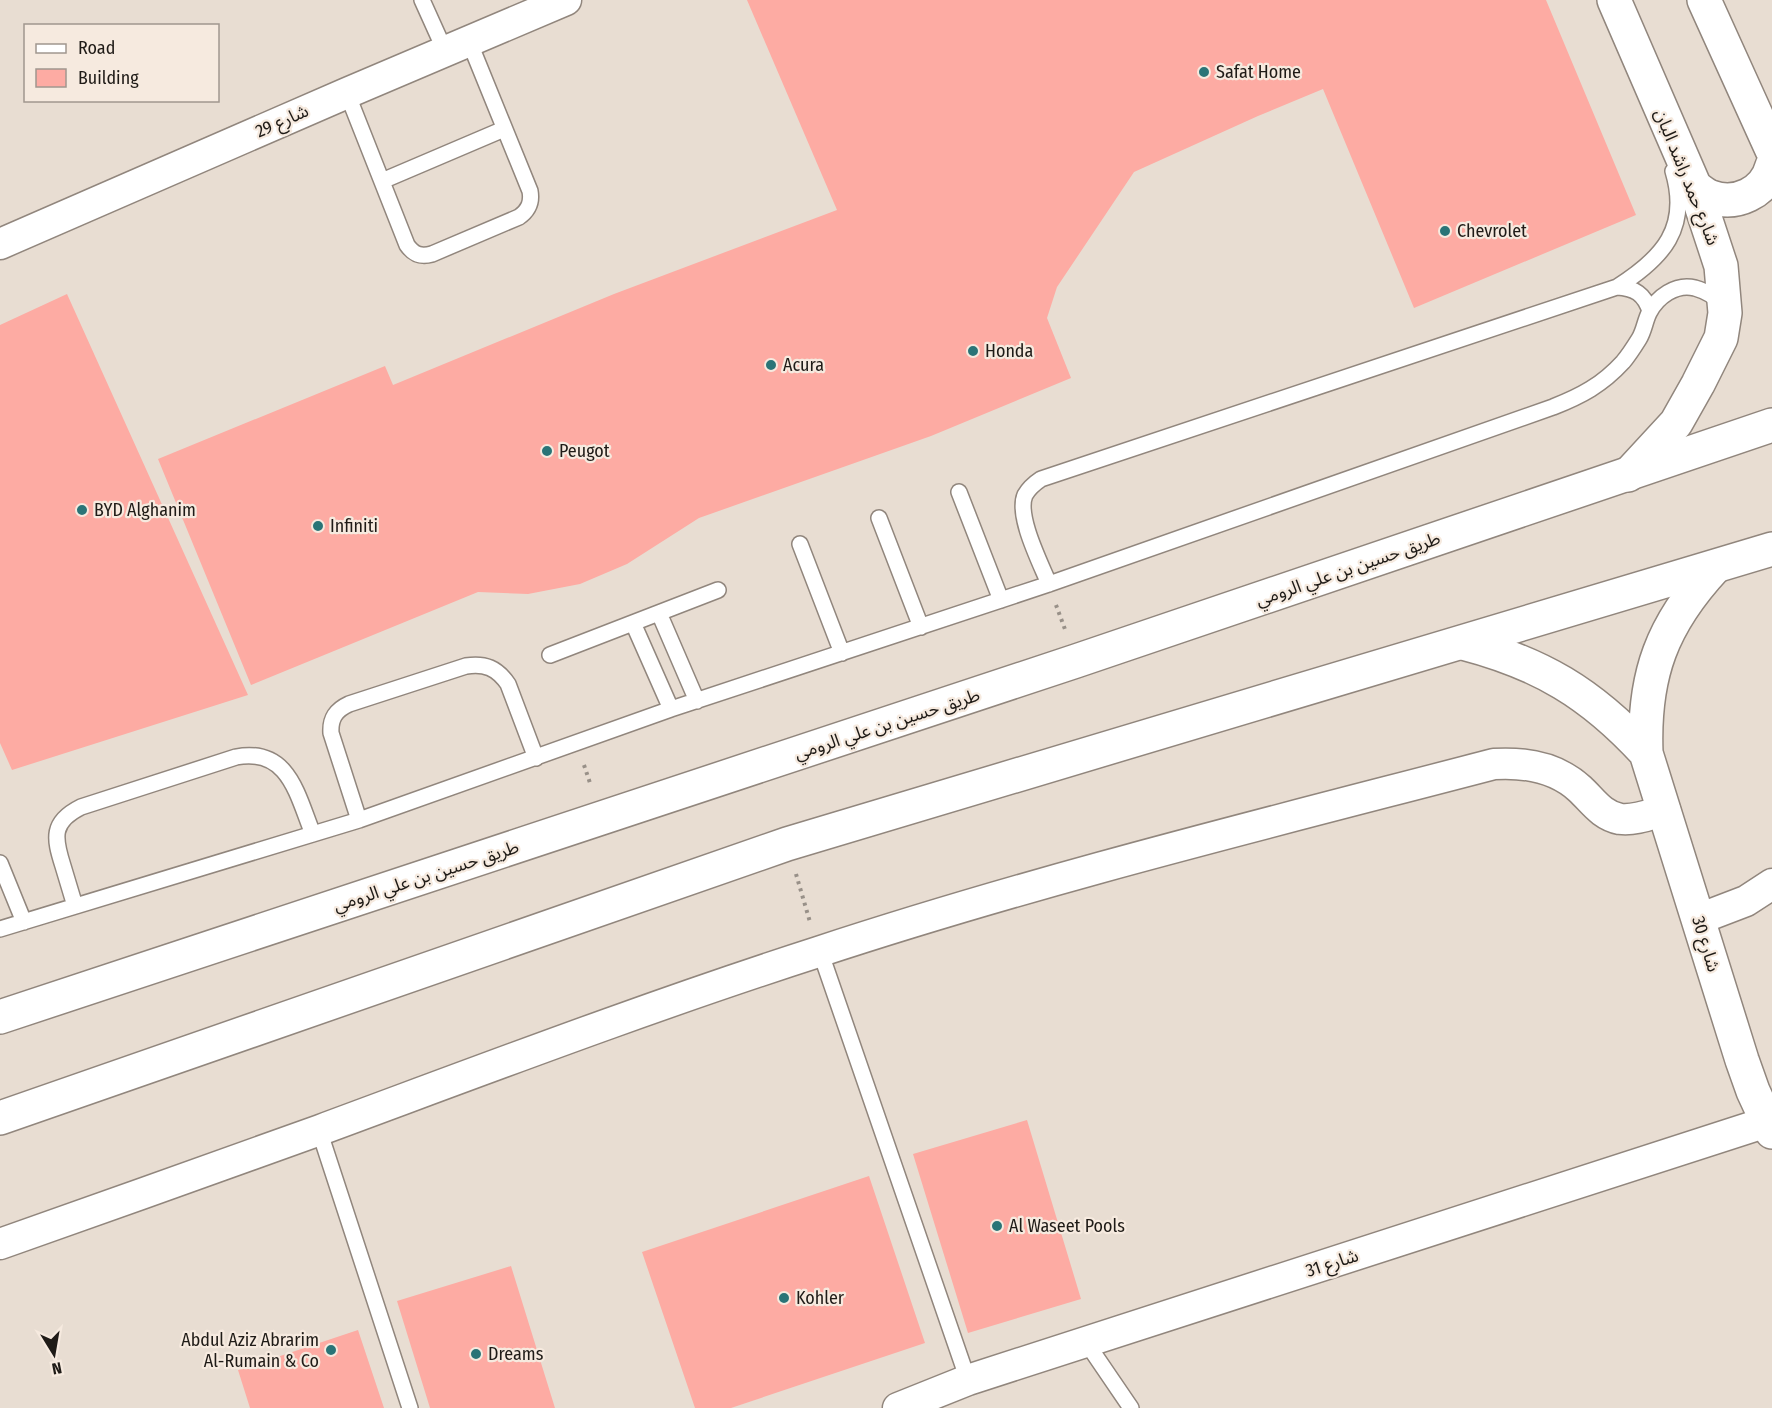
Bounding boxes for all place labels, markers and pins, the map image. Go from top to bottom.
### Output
place label: Safat Home [1216,61,1301,83]
marker: Safat Home [1197,65,1211,79]
place label: Chevrolet [1457,220,1527,242]
marker: Chevrolet [1438,224,1452,238]
place label: Honda [985,340,1034,362]
marker: Honda [966,344,980,358]
place label: Acura [783,354,824,376]
marker: Acura [764,358,778,372]
place label: Peugot [559,440,610,462]
marker: Peugot [540,444,554,458]
place label: BYD Alghanim [94,499,196,521]
marker: BYD Alghanim [75,503,89,517]
place label: Infiniti [330,515,378,537]
marker: Infiniti [311,519,325,533]
place label: Al Waseet Pools [1009,1215,1125,1237]
marker: Al Waseet Pools [990,1219,1004,1233]
place label: Kohler [796,1287,845,1309]
marker: Kohler [777,1291,791,1305]
place label: Abdul Aziz Abrarim Al-Rumain & Co [181,1329,319,1372]
marker: Abdul Aziz Abrarim Al-Rumain & Co [324,1343,338,1357]
place label: Dreams [488,1343,544,1365]
marker: Dreams [469,1347,483,1361]

